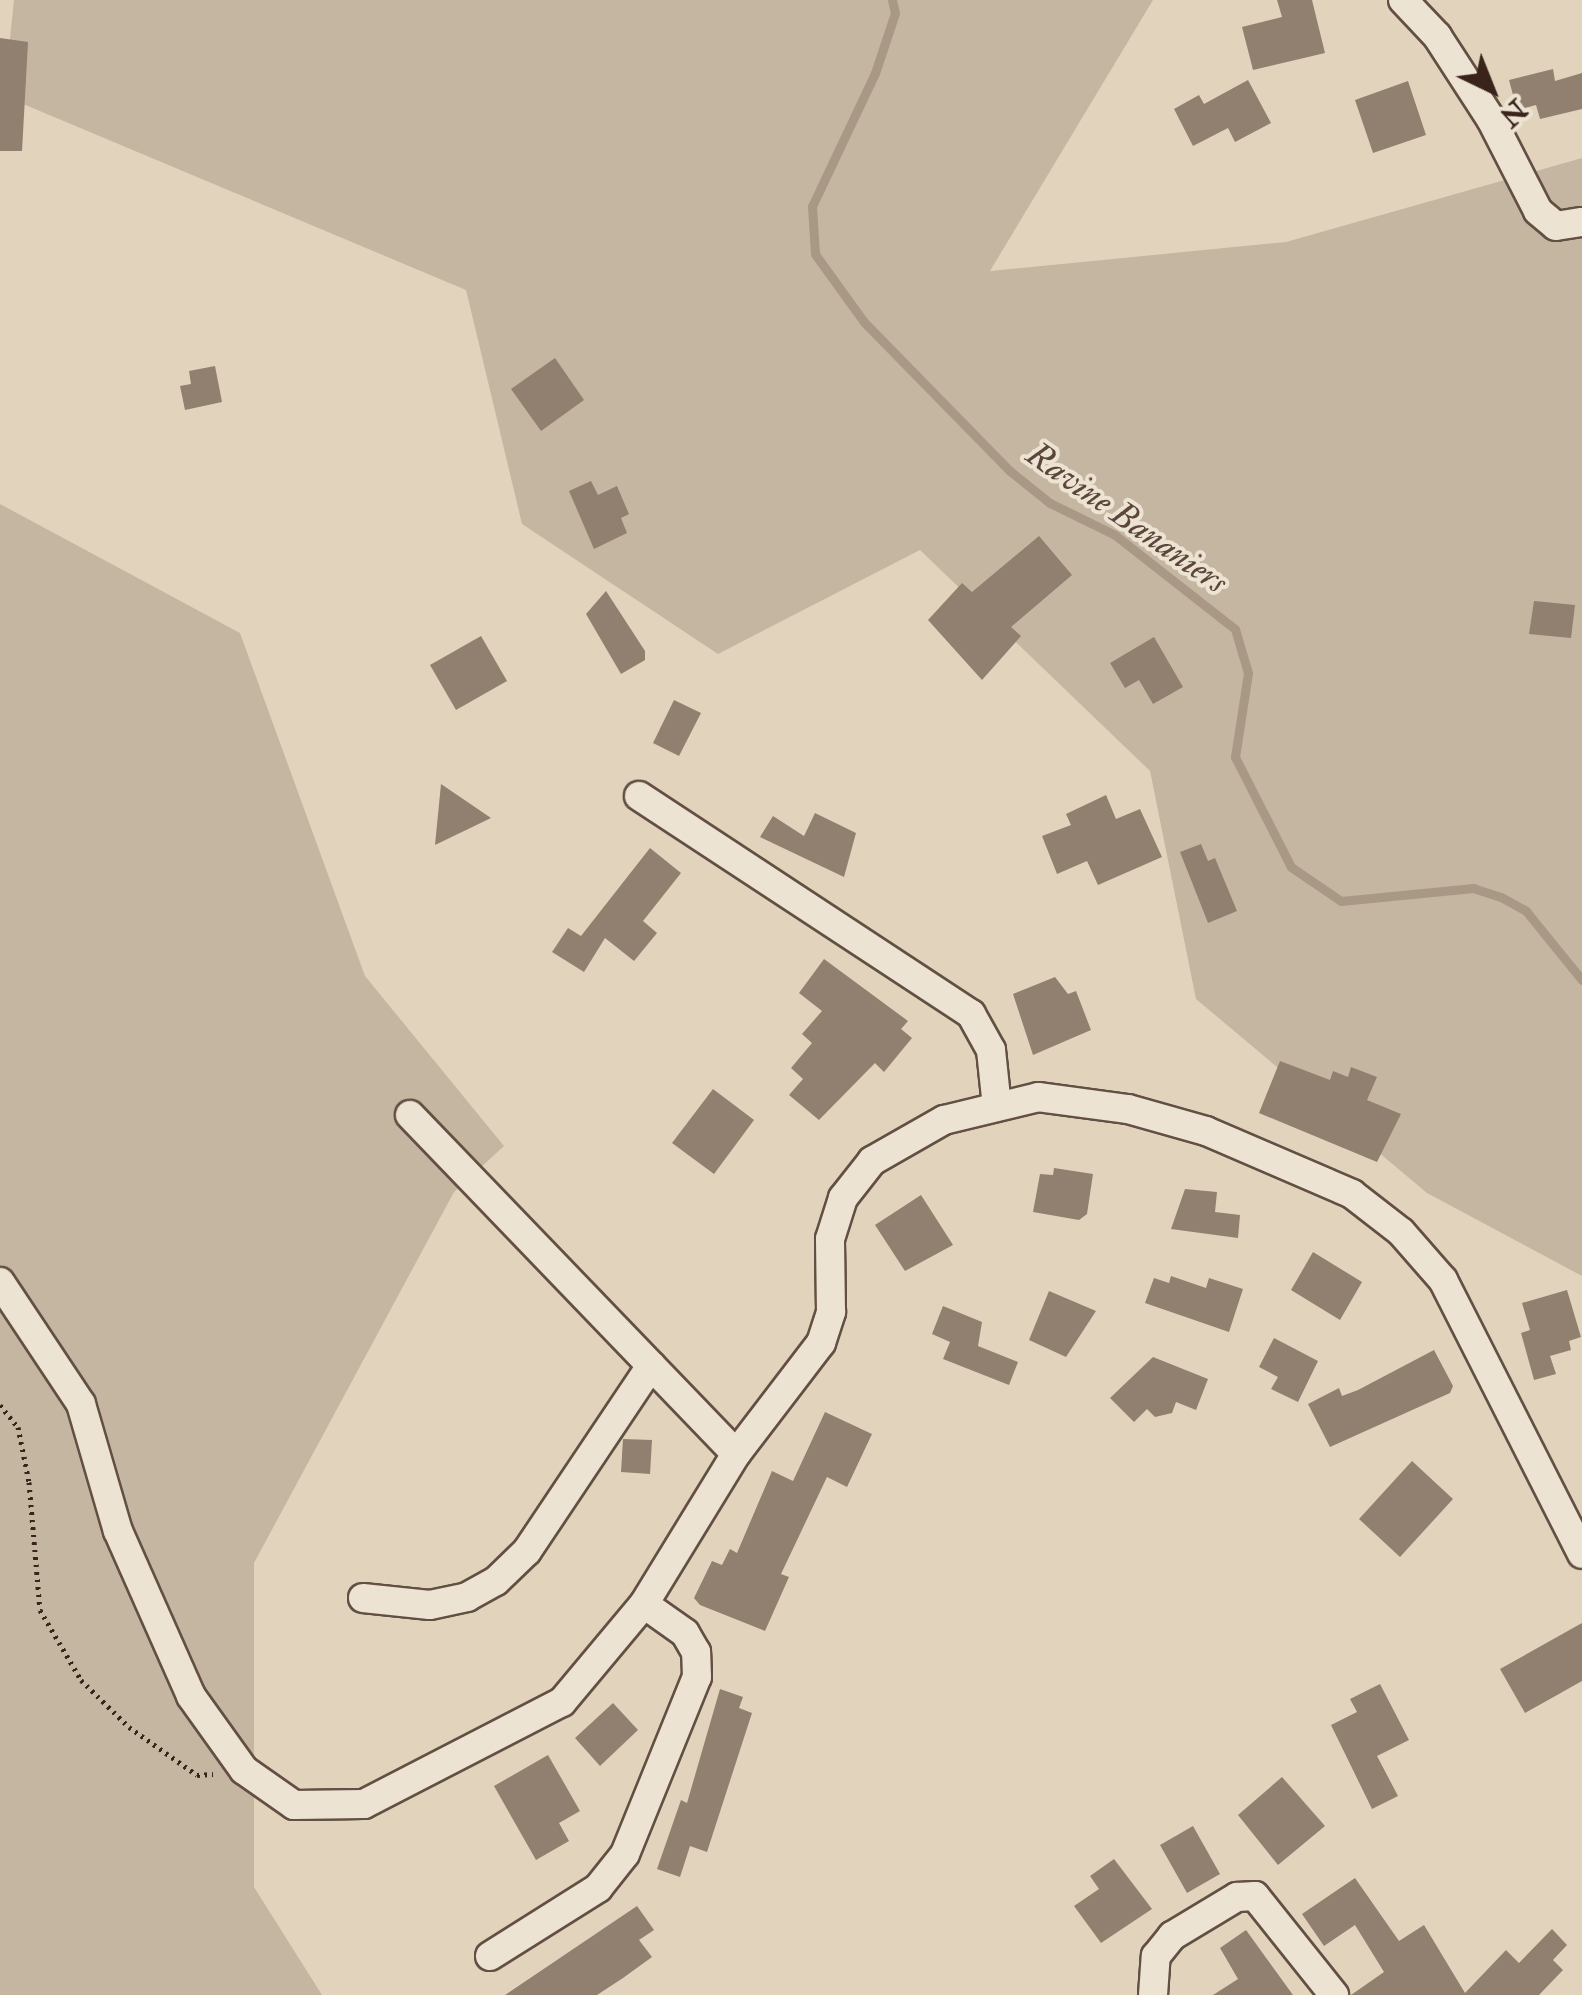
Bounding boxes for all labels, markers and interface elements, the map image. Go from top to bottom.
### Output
north arrow [1442,40,1542,140]
text: N [1492,91,1534,134]
water label: Ravine Bananiers [1018,433,1236,603]

